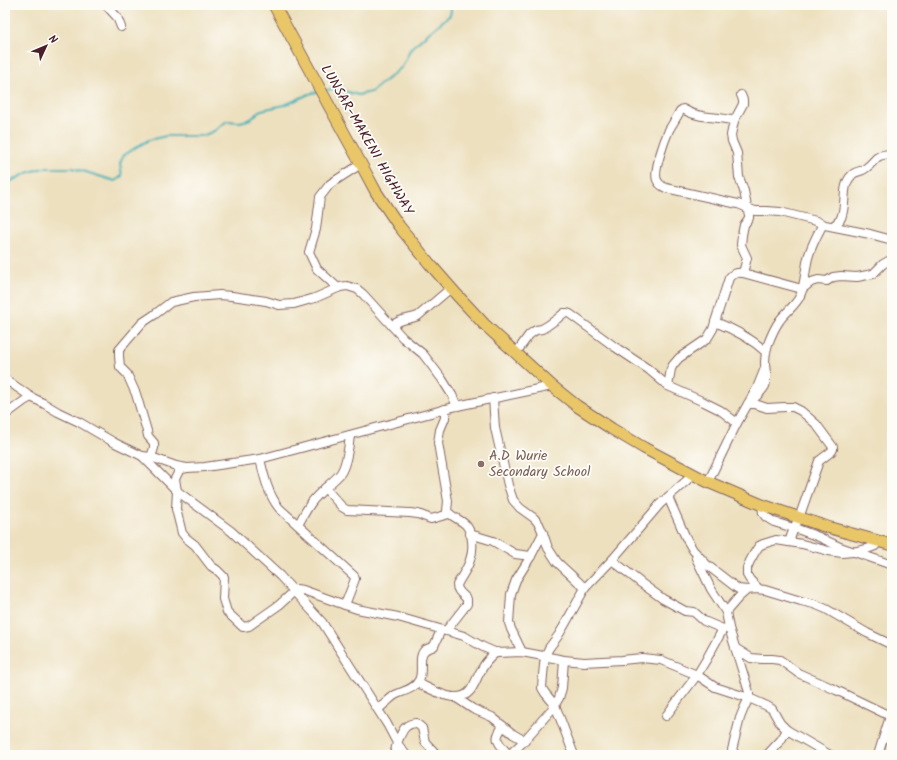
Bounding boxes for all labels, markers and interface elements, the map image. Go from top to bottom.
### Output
north arrow [26,26,66,66]
text: N [44,31,61,49]
street label: LUNSAR-MAKENI HIGHWAY [315,61,420,220]
place label: A.D Wurie Secondary School [489,445,591,483]
marker: A.D Wurie Secondary School [476,459,486,469]

